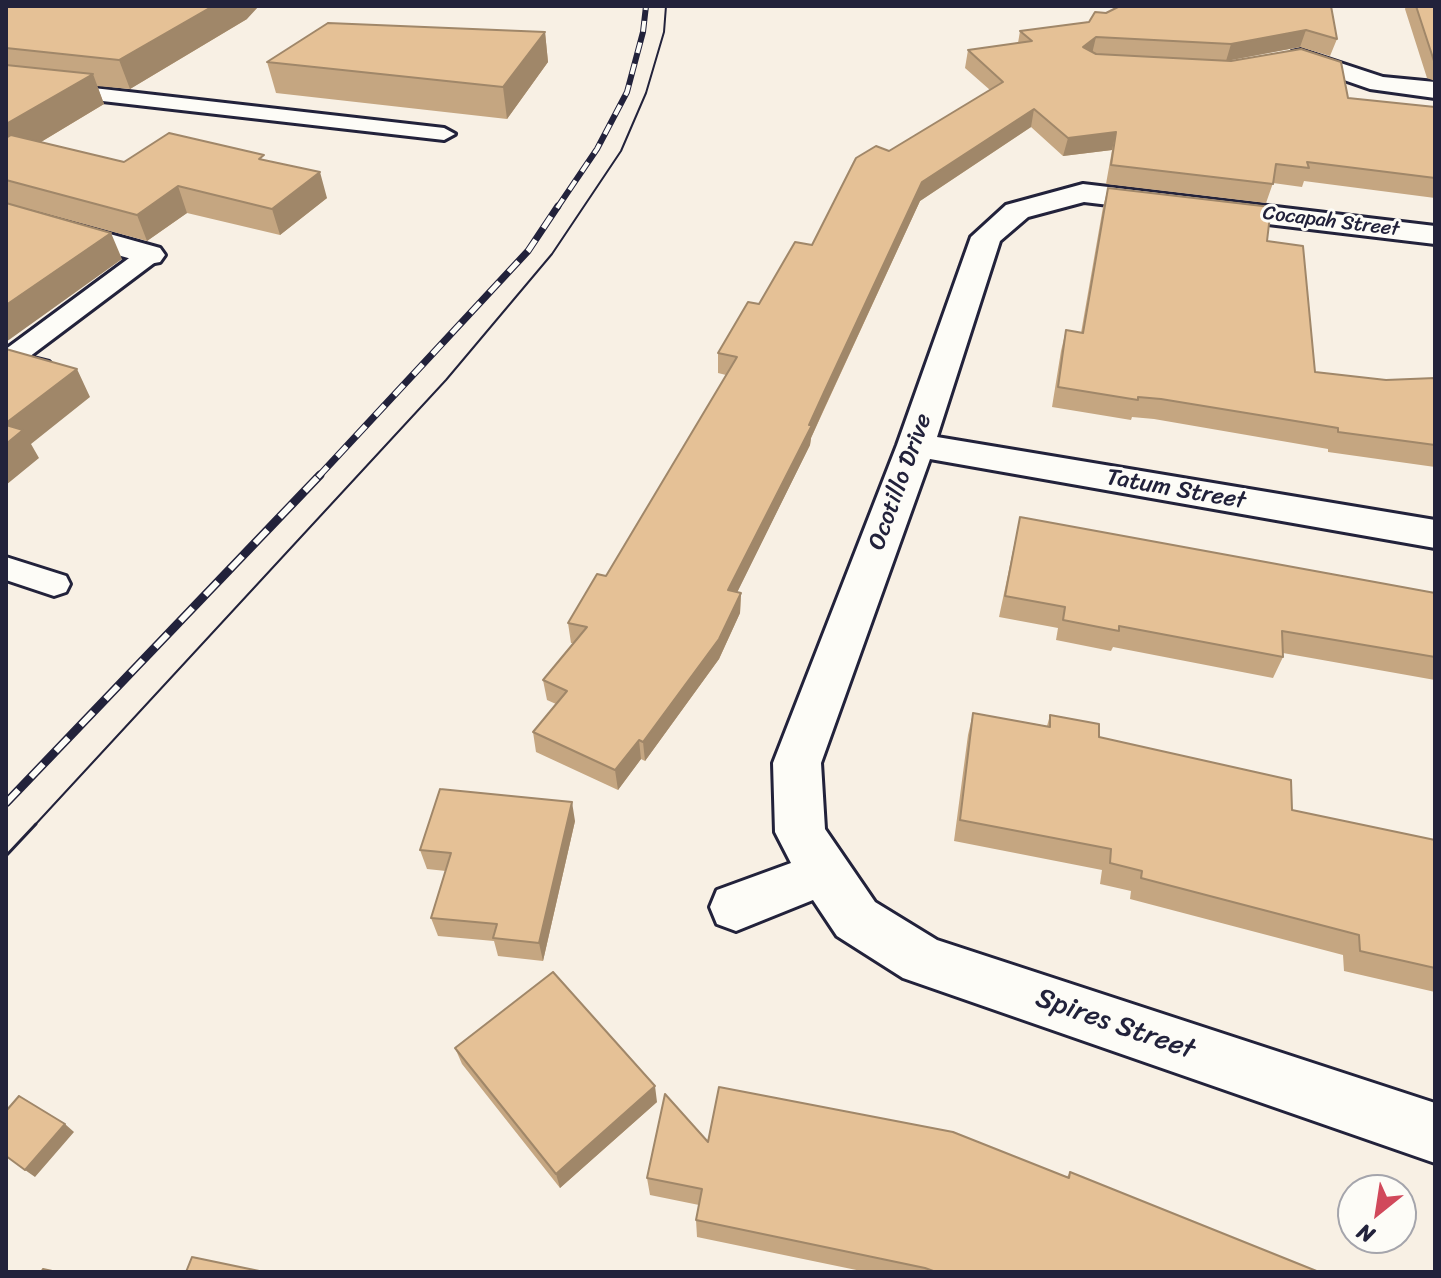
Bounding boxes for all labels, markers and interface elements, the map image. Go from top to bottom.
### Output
street label: Cocapah Street [1262,202,1400,242]
street label: Ocotillo Drive [863,410,939,554]
street label: Tatum Street [1104,464,1248,516]
street label: Spires Street [1031,982,1199,1068]
north arrow [1337,1174,1417,1254]
text: N [1349,1213,1382,1254]

